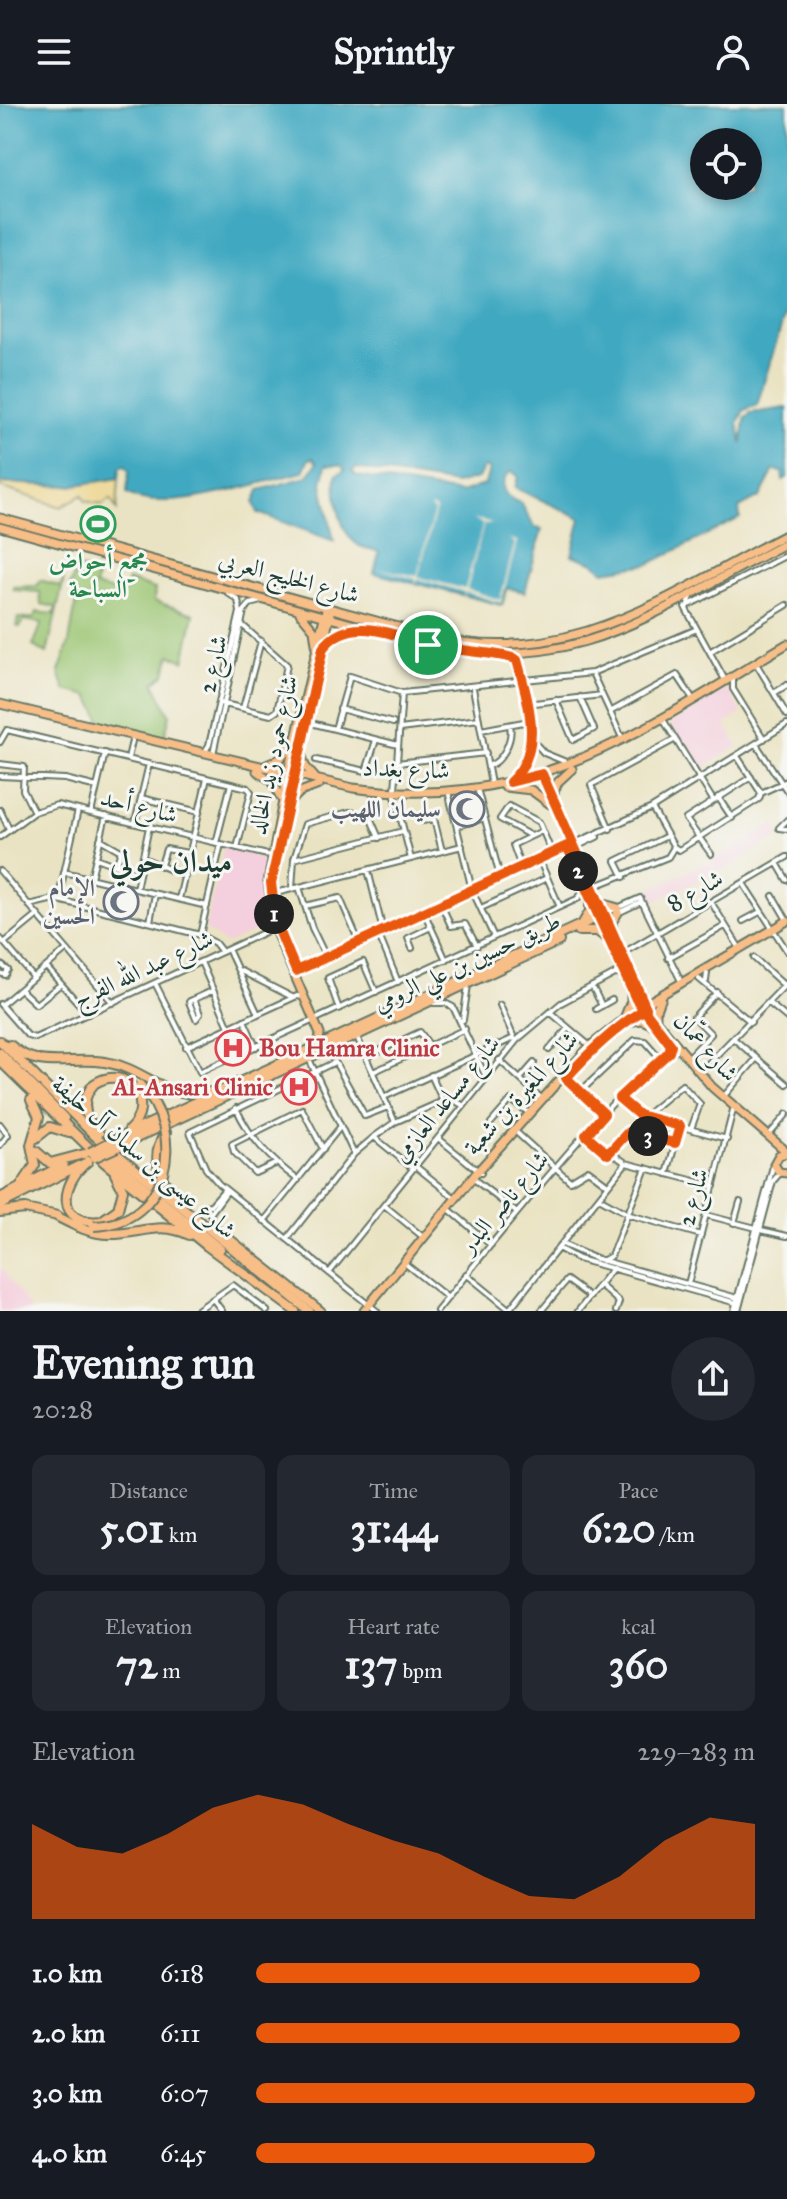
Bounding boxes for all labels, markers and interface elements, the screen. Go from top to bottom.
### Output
icon: menu [32,30,76,74]
text: Sprintly [333,30,454,74]
icon: person [711,30,755,74]
map controls [690,128,762,200]
button: locate [690,128,762,200]
sports icon: مجمع أحواض السباحة [79,505,117,543]
place label: مجمع أحواض السباحة [49,544,147,604]
street label: شارع الخليج العربي [214,544,363,616]
pin [394,611,462,679]
icon: arrive [406,623,450,667]
street label: شارع 2 [192,632,239,697]
street label: شارع حمود زيد الخالد [241,673,309,838]
street label: شارع بغداد [362,752,450,791]
street label: شارع أحد [96,780,181,835]
mosque icon: سليمان اللهيب [448,790,486,828]
place label: سليمان اللهيب [331,794,441,825]
district label: ميدان حولي [109,842,232,887]
pin: 2 [558,851,598,891]
text: 2 [573,857,583,884]
street label: شارع 8 [662,863,731,923]
place label: الإمام الحسين [43,873,95,931]
mosque icon: الإمام الحسين [102,883,140,921]
pin: 1 [254,894,294,934]
text: 1 [270,900,278,927]
street label: طريق حسين بن علي الرومي [369,905,569,1026]
street label: شارع عبد الله الفرج [66,920,220,1020]
street label: شارع عمّان [663,1005,746,1091]
street label: شارع المغيرة بن شعبة [457,1025,588,1165]
hospital icon: Bou Hamra Clinic [214,1029,252,1067]
street label: شارع مساعد العازمي [386,1029,510,1172]
place label: Bou Hamra Clinic [259,1033,440,1063]
hospital icon: Al-Ansari Clinic [280,1068,318,1106]
street label: شارع عيسى بن سلمان آل خليفة [42,1069,242,1249]
place label: Al-Ansari Clinic [111,1072,273,1102]
pin: 3 [628,1116,668,1156]
text: 3 [644,1122,652,1149]
street label: شارع ناصر البدر [451,1145,559,1264]
street label: شارع 2 [671,1165,720,1231]
text: Evening run [32,1336,255,1390]
button: share [671,1337,755,1421]
text: 20:28 [32,1393,93,1425]
text: Distance [109,1477,188,1504]
text: Time [369,1477,418,1504]
text: Pace [619,1477,658,1504]
text: 5.01 [99,1504,164,1553]
text: 31:44 [350,1504,437,1553]
text: 6:20 [582,1504,656,1553]
text: km [164,1521,198,1548]
text: /km [656,1521,695,1548]
text: Elevation [105,1613,192,1640]
text: Heart rate [347,1613,440,1640]
text: kcal [621,1613,656,1640]
text: 72 [116,1640,157,1689]
text: 137 [345,1640,398,1689]
text: 360 [609,1640,668,1689]
text: m [157,1657,181,1684]
text: bpm [398,1657,442,1684]
text: Elevation [32,1735,135,1767]
text: 229–283 m [637,1735,755,1767]
text: 1.0 km [32,1957,102,1989]
text: 6:18 [160,1957,204,1989]
text: 2.0 km [32,2017,105,2049]
text: 6:11 [160,2017,200,2049]
text: 3.0 km [32,2077,102,2109]
text: 6:07 [160,2077,209,2109]
text: 4.0 km [32,2137,107,2169]
text: 6:45 [160,2137,206,2169]

